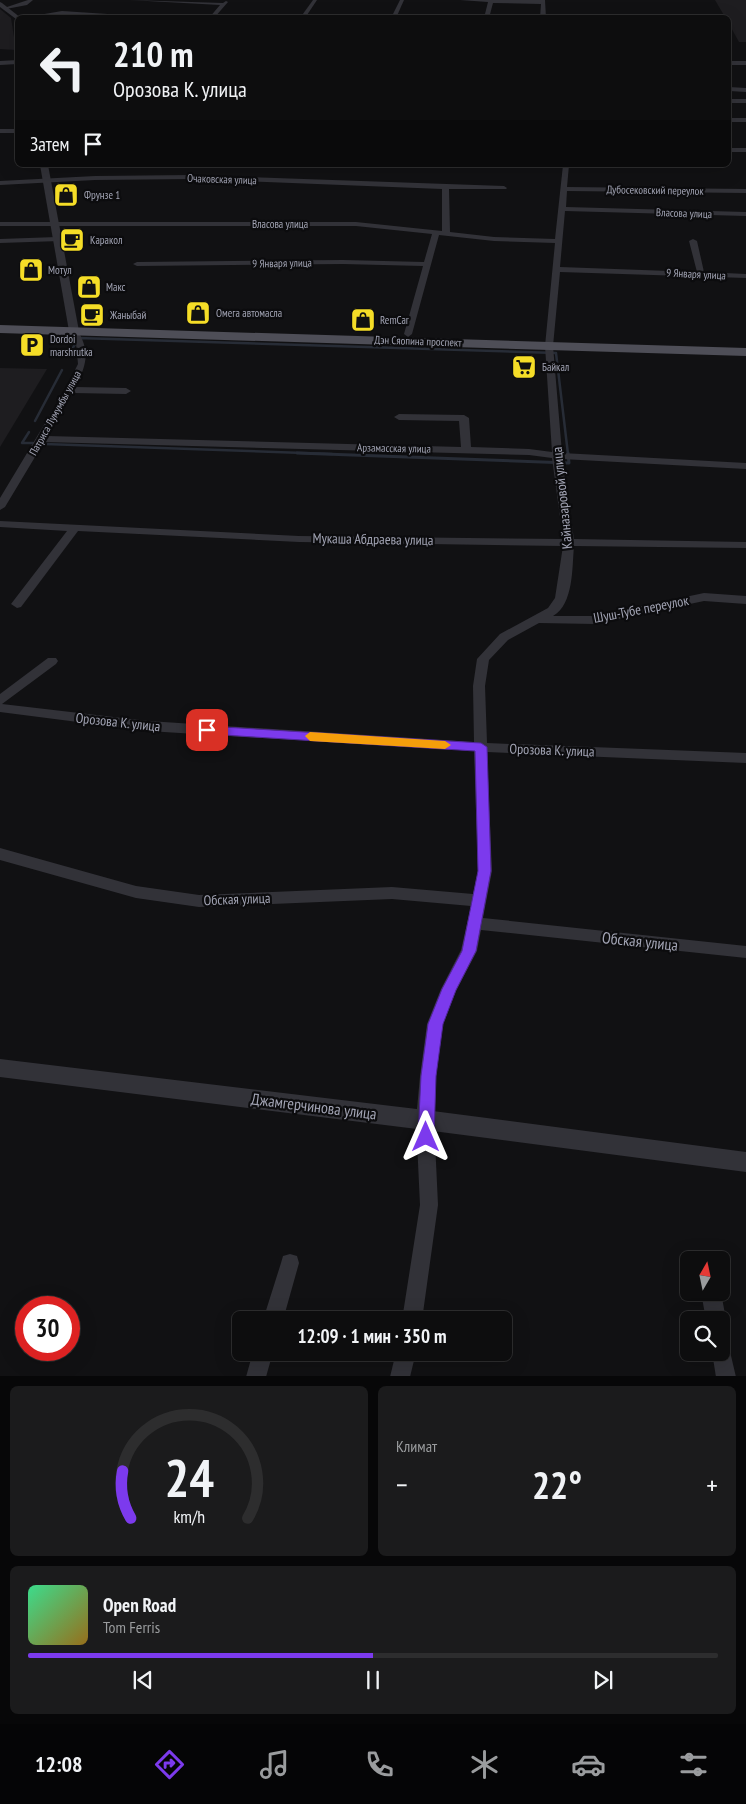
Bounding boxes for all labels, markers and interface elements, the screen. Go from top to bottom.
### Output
text: 210 m [113,31,194,77]
icon: left [30,35,95,100]
text: Орозова К. улица [113,75,247,103]
icon: arrive [79,130,107,158]
text: Затем [30,132,69,156]
street label: Очаковская улица [187,171,257,187]
shop icon: Фрунзе 1 [53,182,79,208]
street label: Дубосековский переулок [606,182,704,198]
place label: Фрунзе 1 [84,188,120,202]
street label: Власова улица [656,205,712,221]
street label: Власова улица [252,217,308,231]
cafe icon: Каракол [59,227,85,253]
place label: Каракол [90,233,122,247]
street label: 9 Января улица [252,255,312,271]
shop icon: Мотул [18,257,44,283]
place label: Мотул [48,263,72,277]
street label: 9 Января улица [666,265,726,283]
shop icon: Макс [76,274,102,300]
place label: Макс [106,280,126,294]
shop icon: Омега автомасла [185,300,211,326]
cafe icon: Жаныбай [79,302,105,328]
place label: Омега автомасла [216,306,282,320]
shop icon: RemCar [350,307,376,333]
place label: Жаныбай [109,308,146,322]
place label: RemCar [380,313,409,327]
parking icon: Dordoi marshrutka [19,332,45,358]
place label: Dordoi marshrutka [50,332,93,359]
street label: Дэн Сяопина проспект [374,332,462,350]
supermarket icon: Байкал [511,354,537,380]
place label: Байкал [542,360,569,374]
street label: Патриса Лумумбы улица [26,368,84,458]
street label: Арзамасская улица [357,440,431,456]
street label: Кайназаровой улица [548,446,576,550]
street label: Мукаша Абдраева улица [312,529,434,549]
street label: Шуш-Тубе переулок [592,591,691,627]
street label: Орозова К. улица [75,709,161,735]
pin [186,709,228,751]
icon: arrive [193,716,221,744]
street label: Орозова К. улица [509,740,595,760]
street label: Обская улица [203,889,271,909]
street label: Обская улица [601,927,679,955]
street label: Джамгерчинова улица [250,1088,378,1124]
position arrow [399,1110,451,1162]
north arrow [680,1251,730,1301]
map controls [680,1251,730,1361]
speed limit sign: 30 [15,1296,80,1361]
button: search [680,1311,730,1361]
text: 12:09 · 1 мин · 350 m [298,1324,446,1348]
text: Климат [396,1436,437,1456]
text: 24 [164,1444,214,1511]
text: 22° [532,1460,582,1509]
text: − [396,1466,408,1503]
text: + [706,1466,718,1503]
text: km/h [173,1505,205,1528]
text: Open Road [103,1593,176,1617]
text: Tom Ferris [103,1617,160,1637]
icon: previous [129,1666,157,1694]
icon: pause [359,1666,387,1694]
icon: next [589,1666,617,1694]
icon: directions [152,1747,187,1782]
icon: music [257,1747,292,1782]
icon: phone [362,1747,397,1782]
icon: climate [467,1747,502,1782]
icon: car [571,1747,606,1782]
icon: filters [676,1747,711,1782]
text: 12:08 [35,1750,82,1778]

